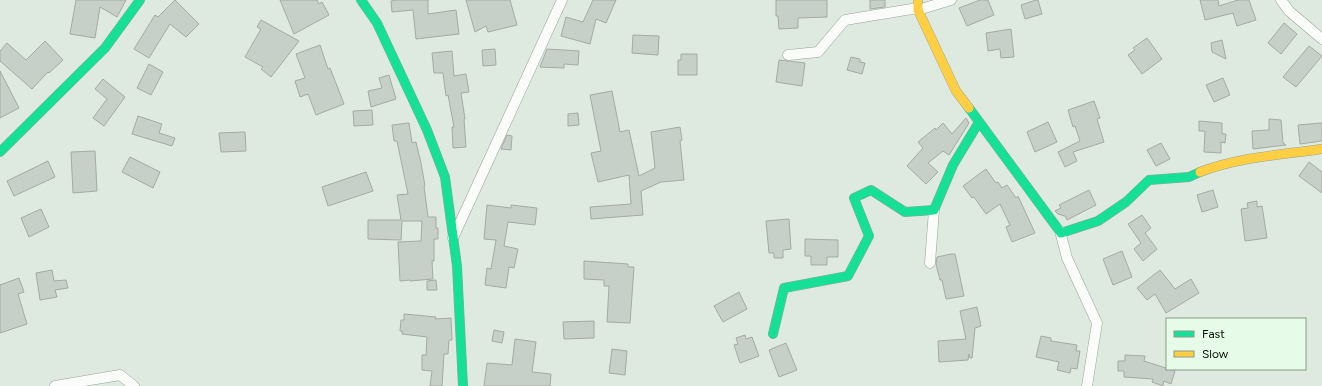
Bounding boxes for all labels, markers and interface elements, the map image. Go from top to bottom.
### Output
legend [1166,318,1306,370]
text: Fast [1202,327,1225,341]
text: Slow [1202,347,1229,361]

